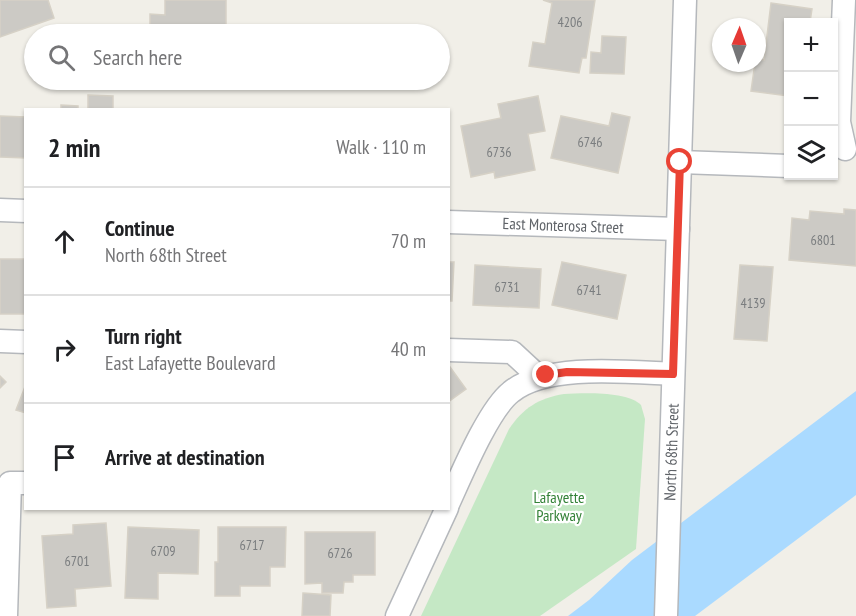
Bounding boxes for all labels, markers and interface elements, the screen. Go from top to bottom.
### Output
house number: 4206 [557,13,583,31]
north arrow [712,18,766,72]
map controls [784,18,838,180]
button: + [784,18,838,72]
search box [24,24,450,90]
icon: search [45,41,78,74]
text: Search here [93,43,182,71]
button: − [784,72,838,126]
button: layers [784,126,838,180]
text: 2 min [48,131,101,164]
house number: 6746 [577,133,603,151]
text: Walk · 110 m [336,134,426,160]
house number: 6736 [486,143,512,161]
route start [666,148,692,174]
street label: East Monterosa Street [502,213,624,237]
text: Continue [105,214,175,242]
icon: ahead [48,225,81,258]
text: 70 m [391,228,426,254]
house number: 6801 [810,231,836,249]
text: North 68th Street [105,242,227,268]
house number: 6731 [494,278,520,296]
house number: 6741 [576,281,602,299]
house number: 4139 [740,294,766,312]
text: Turn right [105,322,182,350]
icon: right [48,333,81,366]
text: 40 m [391,336,426,362]
text: East Lafayette Boulevard [105,350,276,376]
route end [532,361,558,387]
street label: North 68th Street [659,402,683,501]
icon: arrive [48,441,81,474]
text: Arrive at destination [105,443,265,471]
park label: Lafayette Parkway [533,487,585,525]
house number: 6717 [239,536,265,554]
house number: 6709 [150,542,176,560]
house number: 6726 [327,544,353,562]
house number: 6701 [64,552,90,570]

